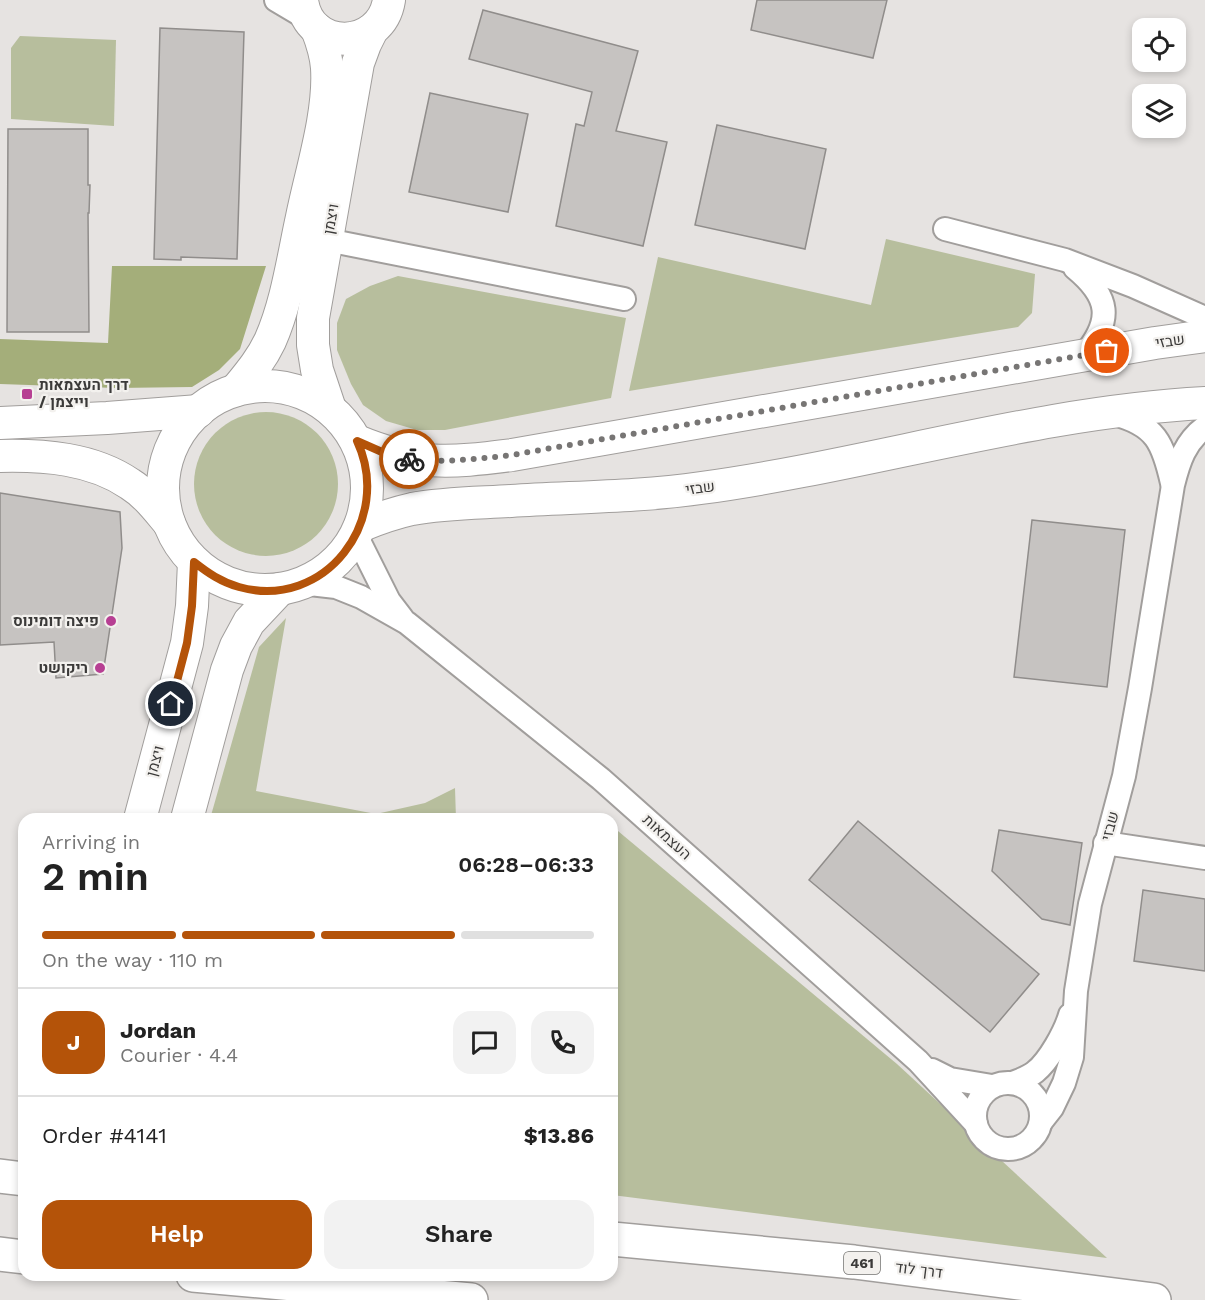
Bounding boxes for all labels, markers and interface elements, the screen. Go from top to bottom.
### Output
map controls [1132,18,1186,138]
button: locate [1132,18,1186,72]
button: layers [1132,84,1186,138]
street label: ויצמן [319,202,343,236]
pin [1081,325,1132,376]
street label: שבזי [1154,330,1186,352]
icon: bag [1090,334,1123,367]
place label: דרך העצמאות / וייצמן [39,376,129,411]
marker: דרך העצמאות / וייצמן [20,387,34,401]
courier [379,429,439,489]
icon: bike [393,443,426,476]
street label: שבזי [684,477,716,499]
place label: פיצה דומינוס [13,612,99,630]
marker: פיצה דומינוס [104,614,118,628]
place label: ריקושט [38,659,88,677]
marker: ריקושט [93,661,107,675]
pin [145,678,196,729]
icon: home [154,687,187,720]
street label: ויצמן [142,744,168,778]
street label: שבזי [1097,809,1123,843]
street label: העצמאות [639,811,695,863]
text: Arriving in [42,830,140,854]
text: 06:28–06:33 [458,852,594,877]
text: 2 min [42,854,149,899]
text: On the way · 110 m [42,948,223,972]
button: chat [453,1011,516,1074]
button: phone [531,1011,594,1074]
text: Jordan [120,1018,196,1043]
text: J [67,1030,80,1055]
text: Courier · 4.4 [120,1043,238,1067]
text: Order #4141 [42,1123,167,1148]
text: $13.86 [524,1123,594,1148]
button: Help [42,1200,312,1269]
button: Share [324,1200,594,1269]
road number: 461 [844,1252,880,1274]
street label: דרך לוד [894,1258,944,1282]

